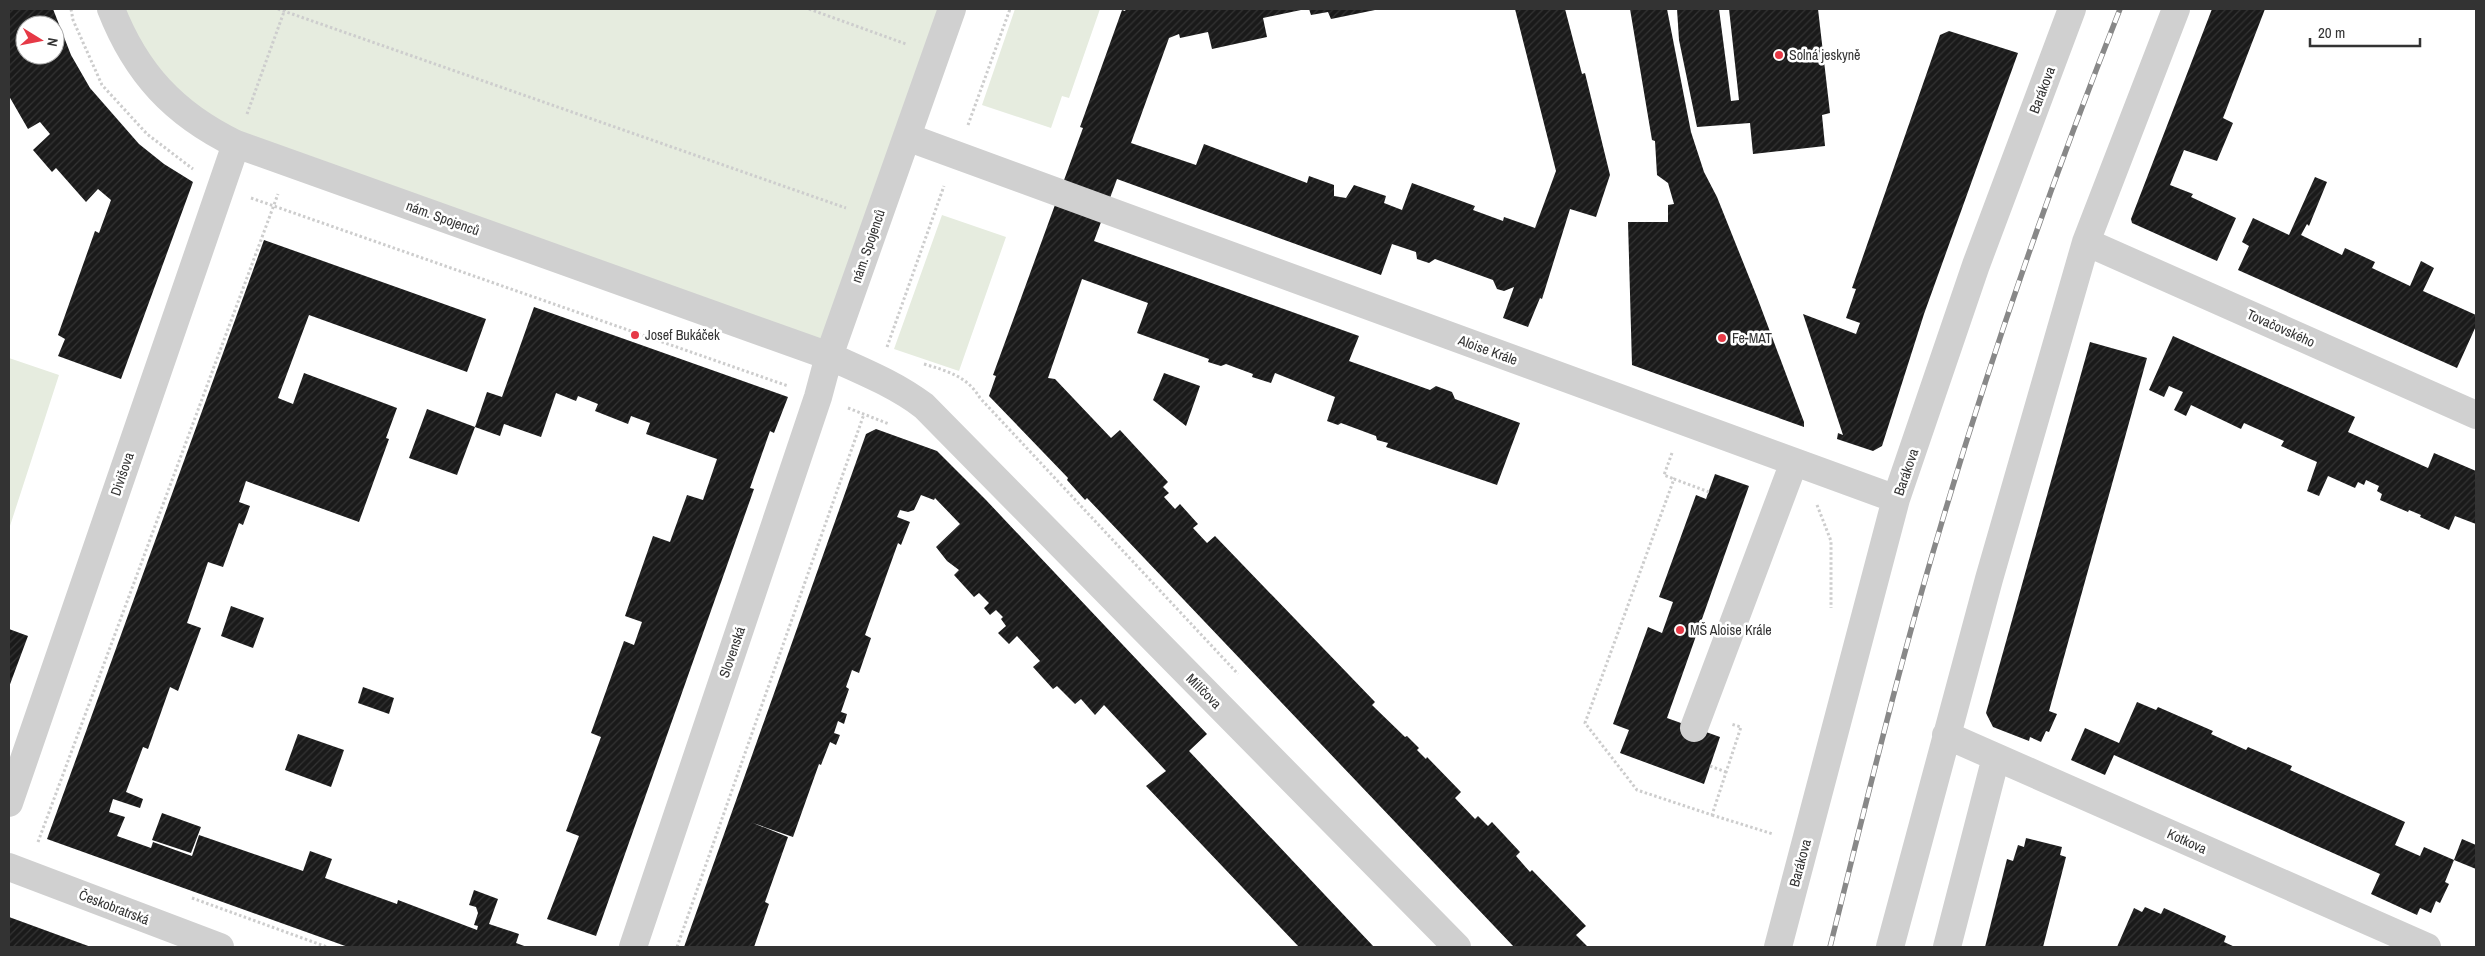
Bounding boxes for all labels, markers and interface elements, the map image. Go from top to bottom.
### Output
north arrow [15,15,65,65]
scale bar [2310,15,2420,47]
text: 20 m [2318,22,2345,43]
text: N [43,37,62,48]
place label: Solná jeskyně [1789,46,1860,64]
marker: Solná jeskyně [1773,49,1785,61]
street label: Barákova [2025,64,2059,116]
street label: nám. Spojenců [404,196,482,240]
street label: nám. Spojenců [847,207,889,285]
street label: Tovačovského [2244,305,2318,351]
place label: Josef Bukáček [645,326,720,344]
marker: Josef Bukáček [629,329,641,341]
place label: Fe-MAT [1732,329,1772,347]
street label: Aloise Krále [1455,331,1520,369]
marker: Fe-MAT [1716,332,1728,344]
street label: Barákova [1890,446,1923,498]
street label: Divišova [106,449,138,498]
place label: MŠ Aloise Krále [1690,621,1772,639]
street label: Slovenská [715,623,749,680]
marker: MŠ Aloise Krále [1674,624,1686,636]
street label: Milíčova [1183,670,1226,713]
street label: Kotkova [2164,824,2210,858]
street label: Barákova [1785,837,1815,889]
street label: Českobratrská [76,885,152,929]

